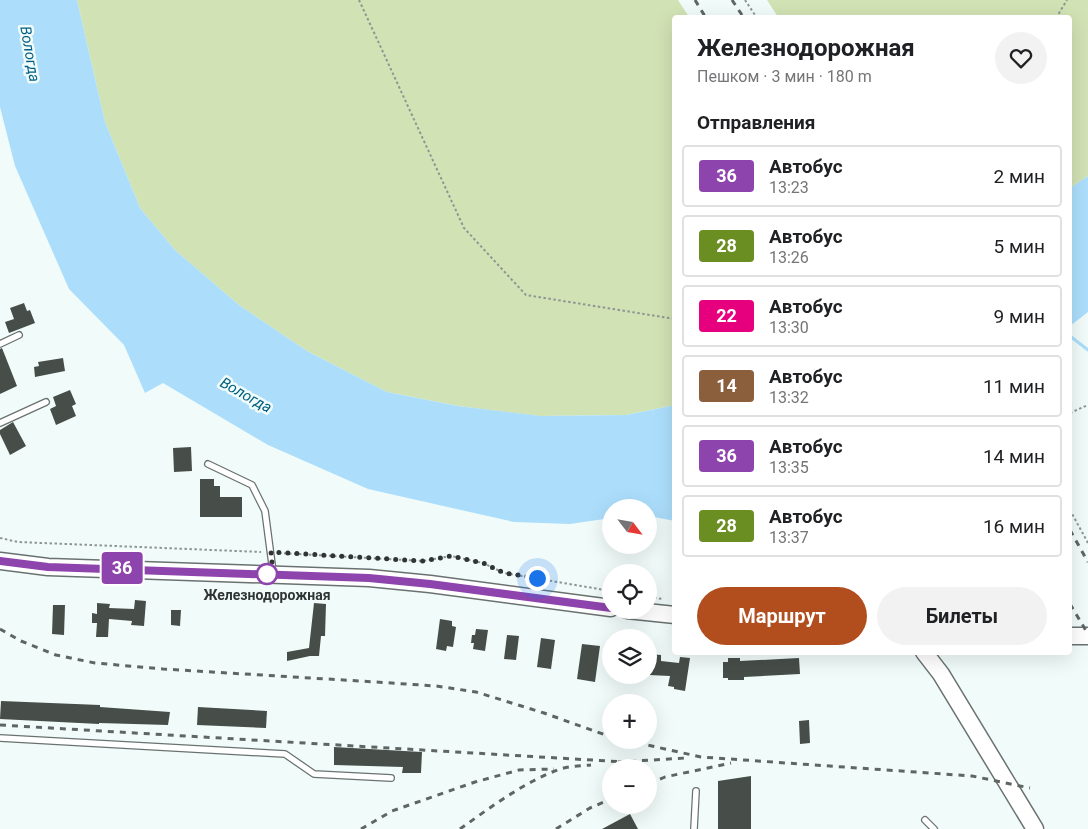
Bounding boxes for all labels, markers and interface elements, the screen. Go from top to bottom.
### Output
water label: Вологда [16,25,44,83]
button: heart [995,32,1047,84]
text: Железнодорожная [697,34,915,62]
text: Пешком · 3 мин · 180 m [697,67,872,86]
text: Отправления [697,111,815,134]
text: Автобус [769,155,843,178]
text: 36 [716,165,737,186]
text: 2 мин [994,165,1045,188]
text: 13:23 [769,178,809,197]
text: Автобус [769,225,843,248]
text: 28 [716,235,737,256]
text: 5 мин [994,235,1045,258]
text: 13:26 [769,248,809,267]
text: Автобус [769,295,843,318]
text: 22 [716,305,737,326]
text: 9 мин [994,305,1045,328]
text: 13:30 [769,318,809,337]
text: Автобус [769,365,843,388]
water label: Вологда [217,373,275,417]
text: 14 [716,375,737,396]
text: 11 мин [983,375,1045,398]
text: 13:32 [769,388,809,407]
text: Автобус [769,435,843,458]
text: 36 [716,445,737,466]
text: 14 мин [983,445,1045,468]
text: 13:35 [769,458,809,477]
north arrow [602,499,658,554]
map controls [602,499,657,814]
text: Автобус [769,505,843,528]
text: 28 [716,515,737,536]
text: 16 мин [983,515,1045,538]
text: 13:37 [769,528,809,547]
line badge: 36 [100,552,144,584]
text: 36 [112,557,132,578]
marker: Железнодорожная [256,563,278,585]
button: locate [602,564,657,619]
your location [525,566,550,591]
place label: Железнодорожная [203,587,331,603]
button: Маршрут [697,587,867,645]
button: Билеты [877,587,1047,645]
button: layers [602,629,657,684]
button: + [602,694,657,749]
button: − [602,759,657,814]

